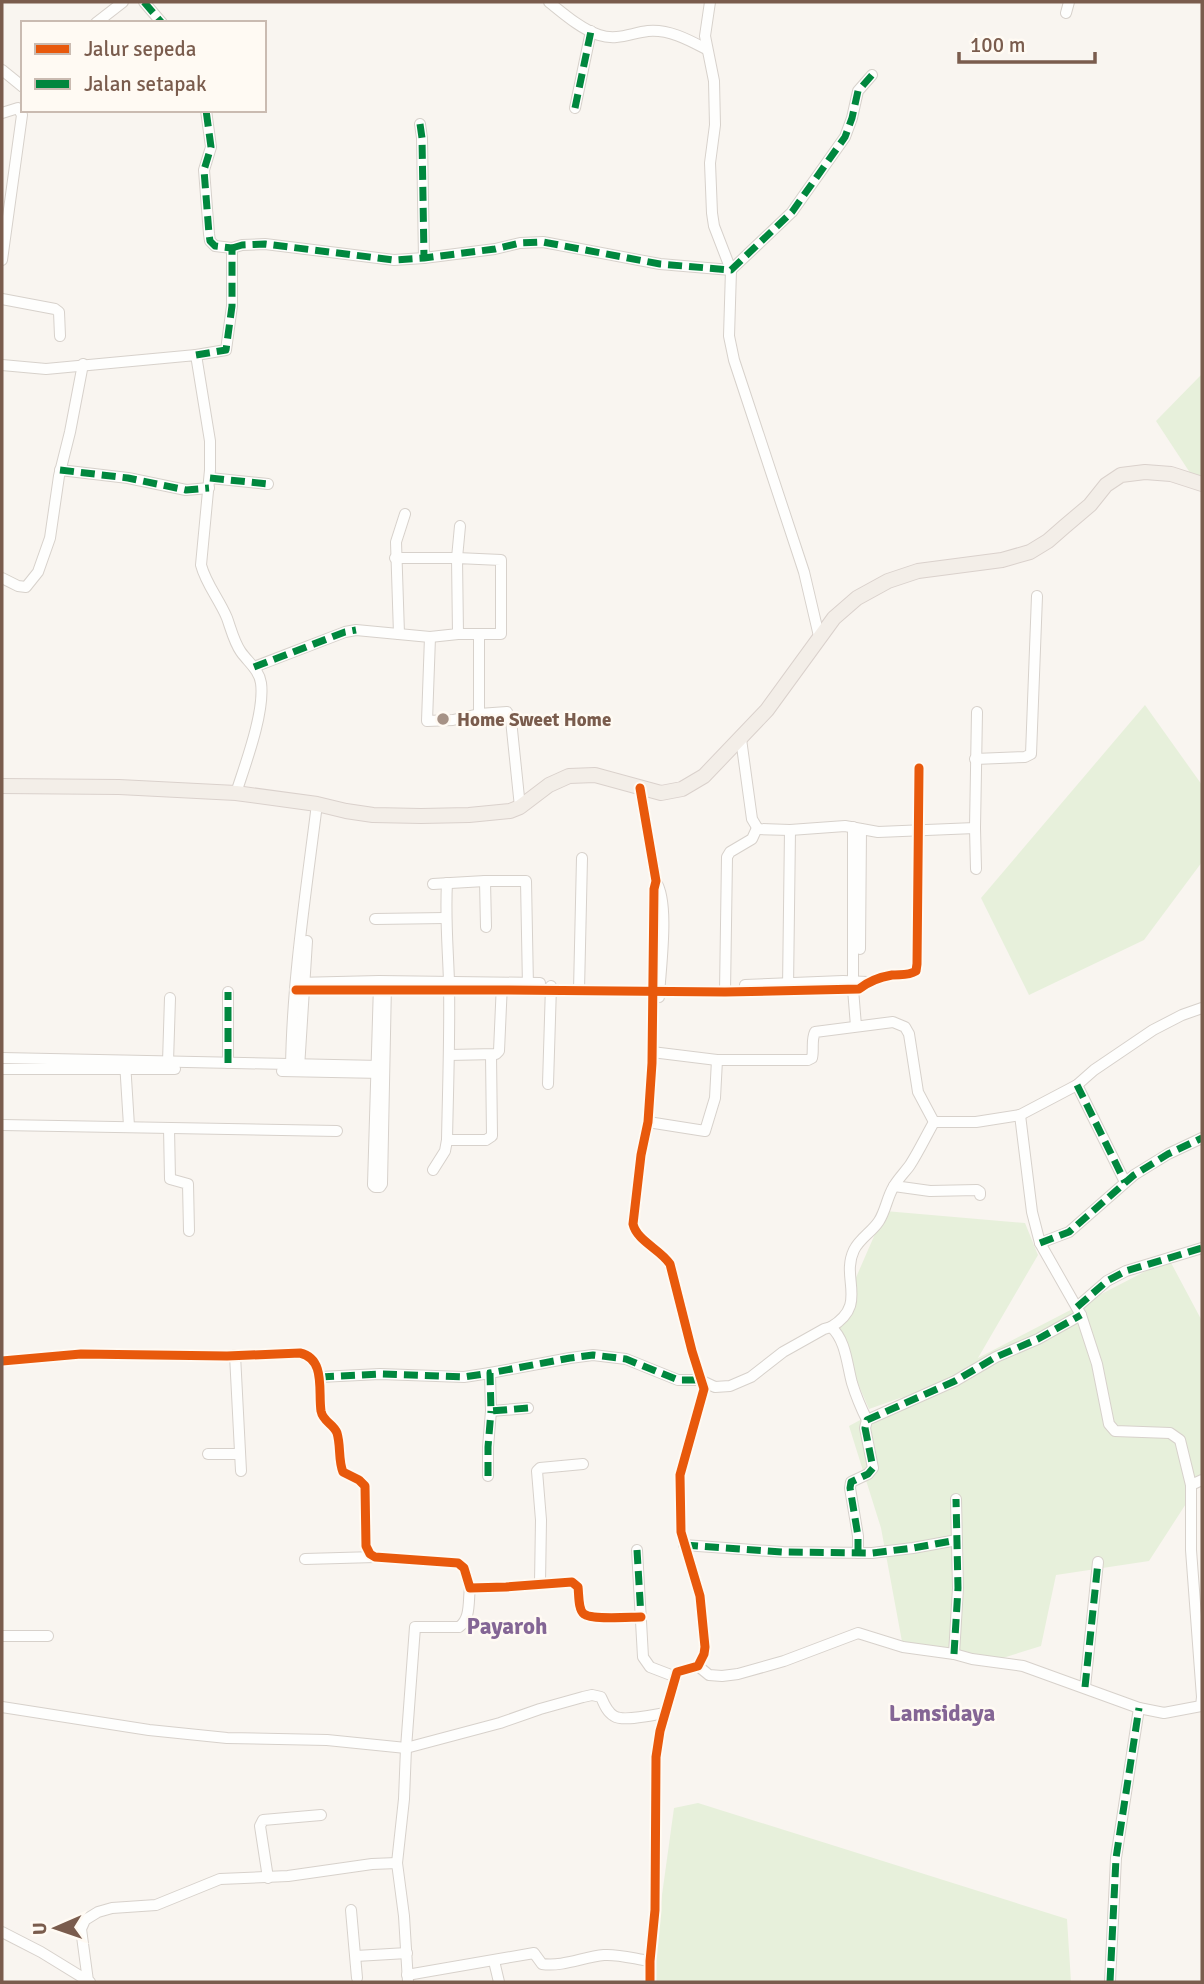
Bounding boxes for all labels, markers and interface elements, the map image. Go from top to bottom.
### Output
legend [21,21,266,112]
scale bar [959,21,1096,65]
text: 100 m [970,32,1025,58]
text: Jalur sepeda [84,36,196,62]
text: Jalan setapak [84,71,207,97]
place label: Home Sweet Home [457,708,611,732]
marker: Home Sweet Home [435,711,451,727]
district label: Payaroh [467,1612,547,1641]
district label: Lamsidaya [889,1699,995,1728]
north arrow [21,1893,91,1963]
text: U [28,1922,52,1935]

